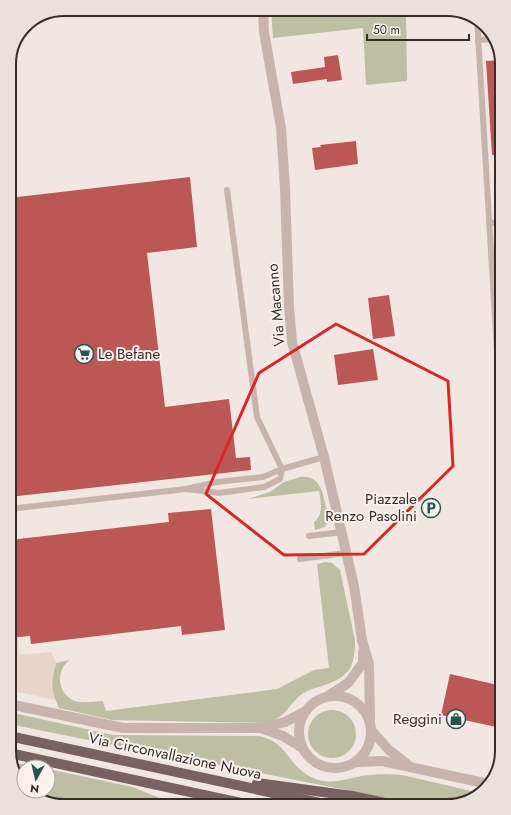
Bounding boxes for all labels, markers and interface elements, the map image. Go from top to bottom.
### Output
scale bar [367,16,469,42]
text: 50 m [373,21,400,39]
street label: Via Macanno [261,263,291,347]
supermarket icon: Le Befane [73,343,95,365]
place label: Le Befane [98,343,160,365]
place label: Piazzale Renzo Pasolini [325,488,417,527]
parking icon: Piazzale Renzo Pasolini [420,497,442,519]
place label: Reggini [393,708,442,730]
shop icon: Reggini [445,708,467,730]
street label: Via Circonvallazione Nuova [87,727,263,785]
north arrow [16,759,56,799]
text: N [29,780,40,797]

